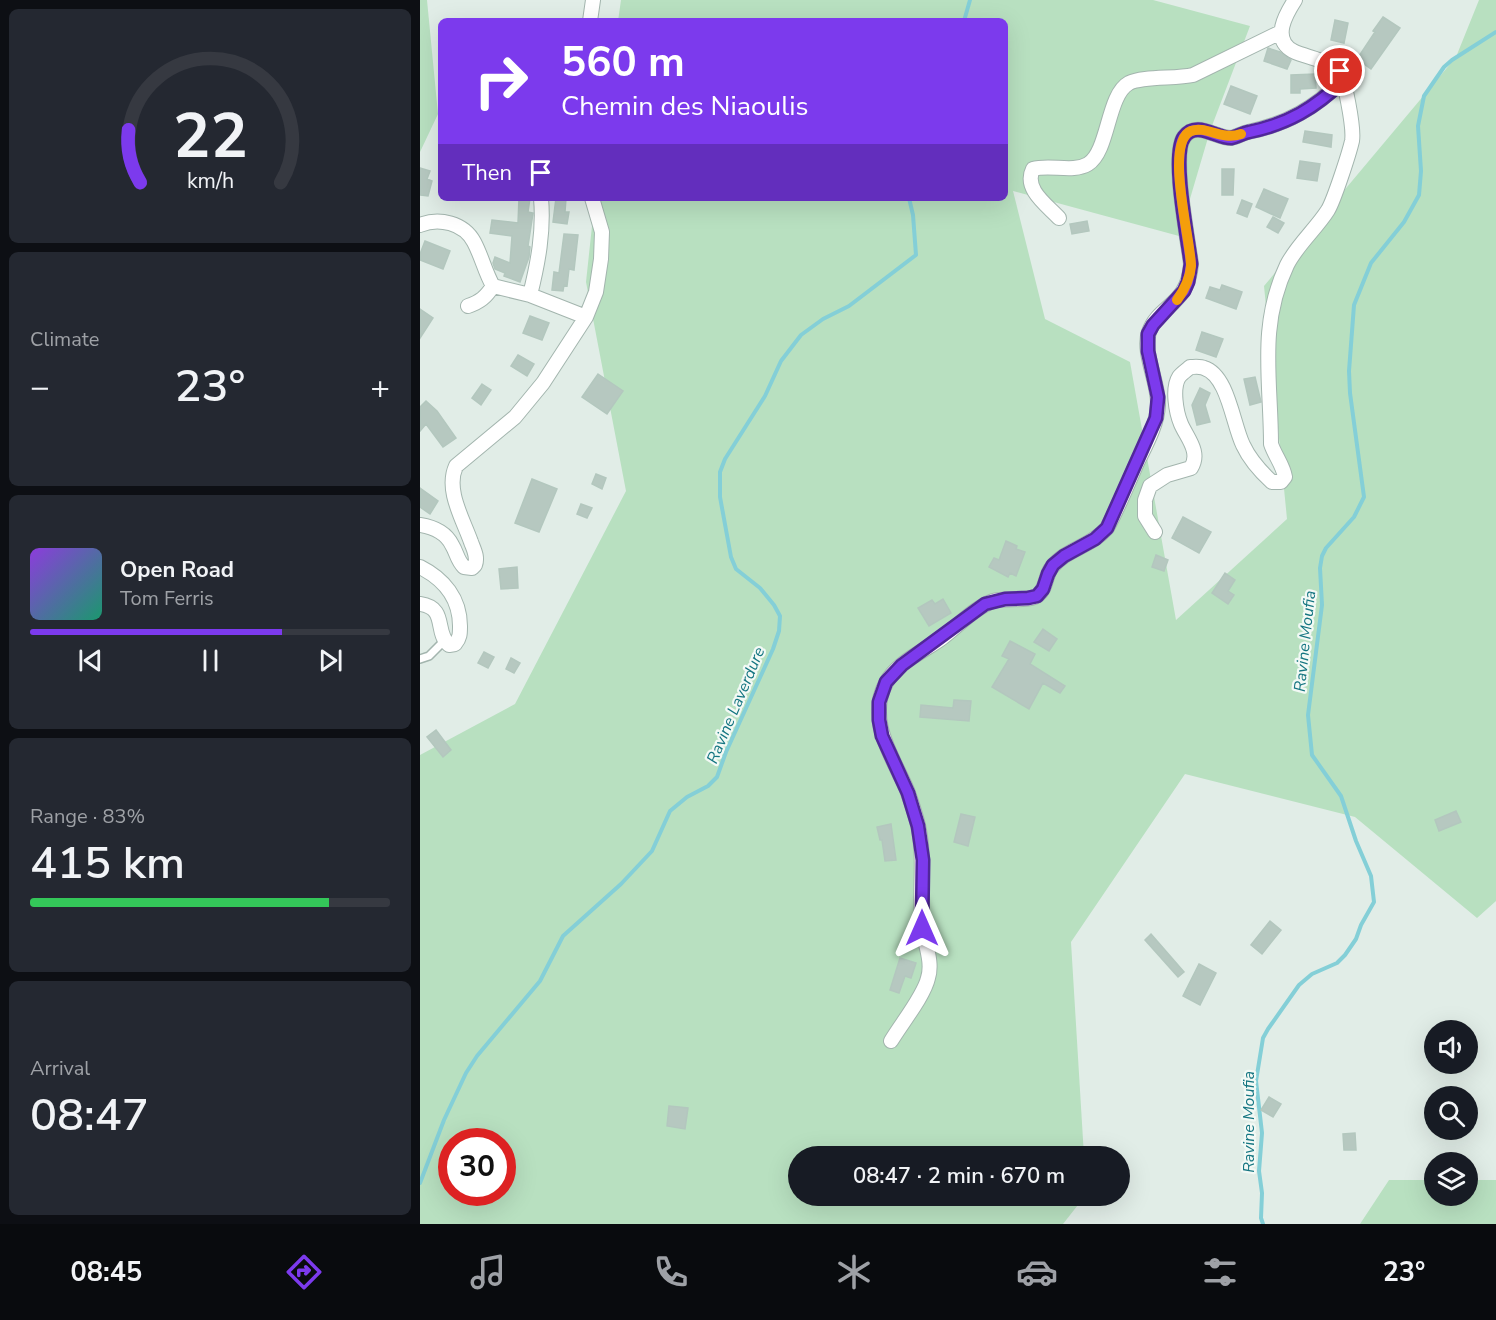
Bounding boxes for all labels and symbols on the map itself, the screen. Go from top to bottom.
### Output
pin [1314,45,1365,96]
water label: Ravine Moufia [1289,589,1321,693]
water label: Ravine Laverdure [701,643,771,767]
position arrow [890,896,954,960]
water label: Ravine Moufia [1238,1071,1260,1173]
speed limit sign: 30 [438,1128,516,1206]

